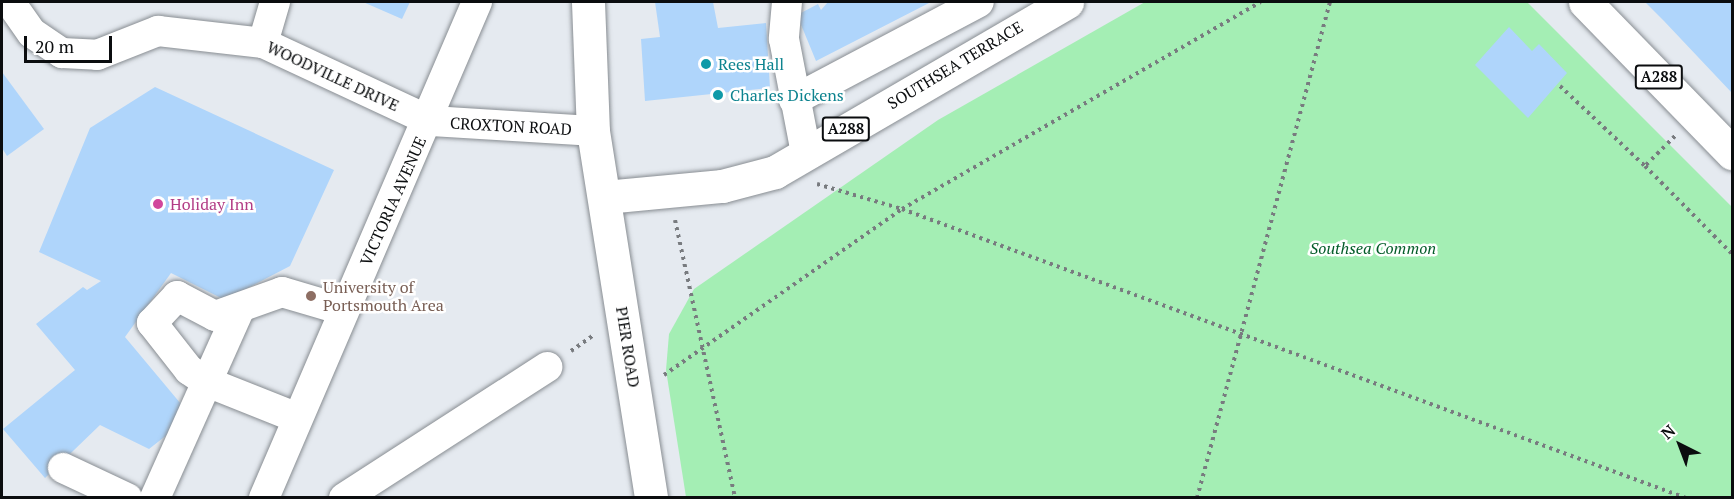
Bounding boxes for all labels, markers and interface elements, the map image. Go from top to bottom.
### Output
street label: SOUTHSEA TERRACE [884,17,1026,113]
scale bar [27,24,116,62]
text: 20 m [35,34,74,58]
street label: WOODVILLE DRIVE [264,37,402,115]
place label: Rees Hall [718,54,784,74]
marker: Rees Hall [699,57,713,71]
road number: A288 [1634,65,1684,89]
place label: Charles Dickens [730,85,844,105]
marker: Charles Dickens [711,88,725,102]
street label: CROXTON ROAD [450,113,572,139]
road number: A288 [820,117,872,141]
street label: VICTORIA AVENUE [356,133,430,269]
place label: Holiday Inn [170,194,254,214]
marker: Holiday Inn [151,197,165,211]
park label: Southsea Common [1310,238,1436,258]
place label: University of Portsmouth Area [323,277,444,315]
marker: University of Portsmouth Area [304,289,318,303]
street label: PIER ROAD [612,305,644,389]
north arrow [1650,415,1710,475]
text: N [1656,419,1680,444]

